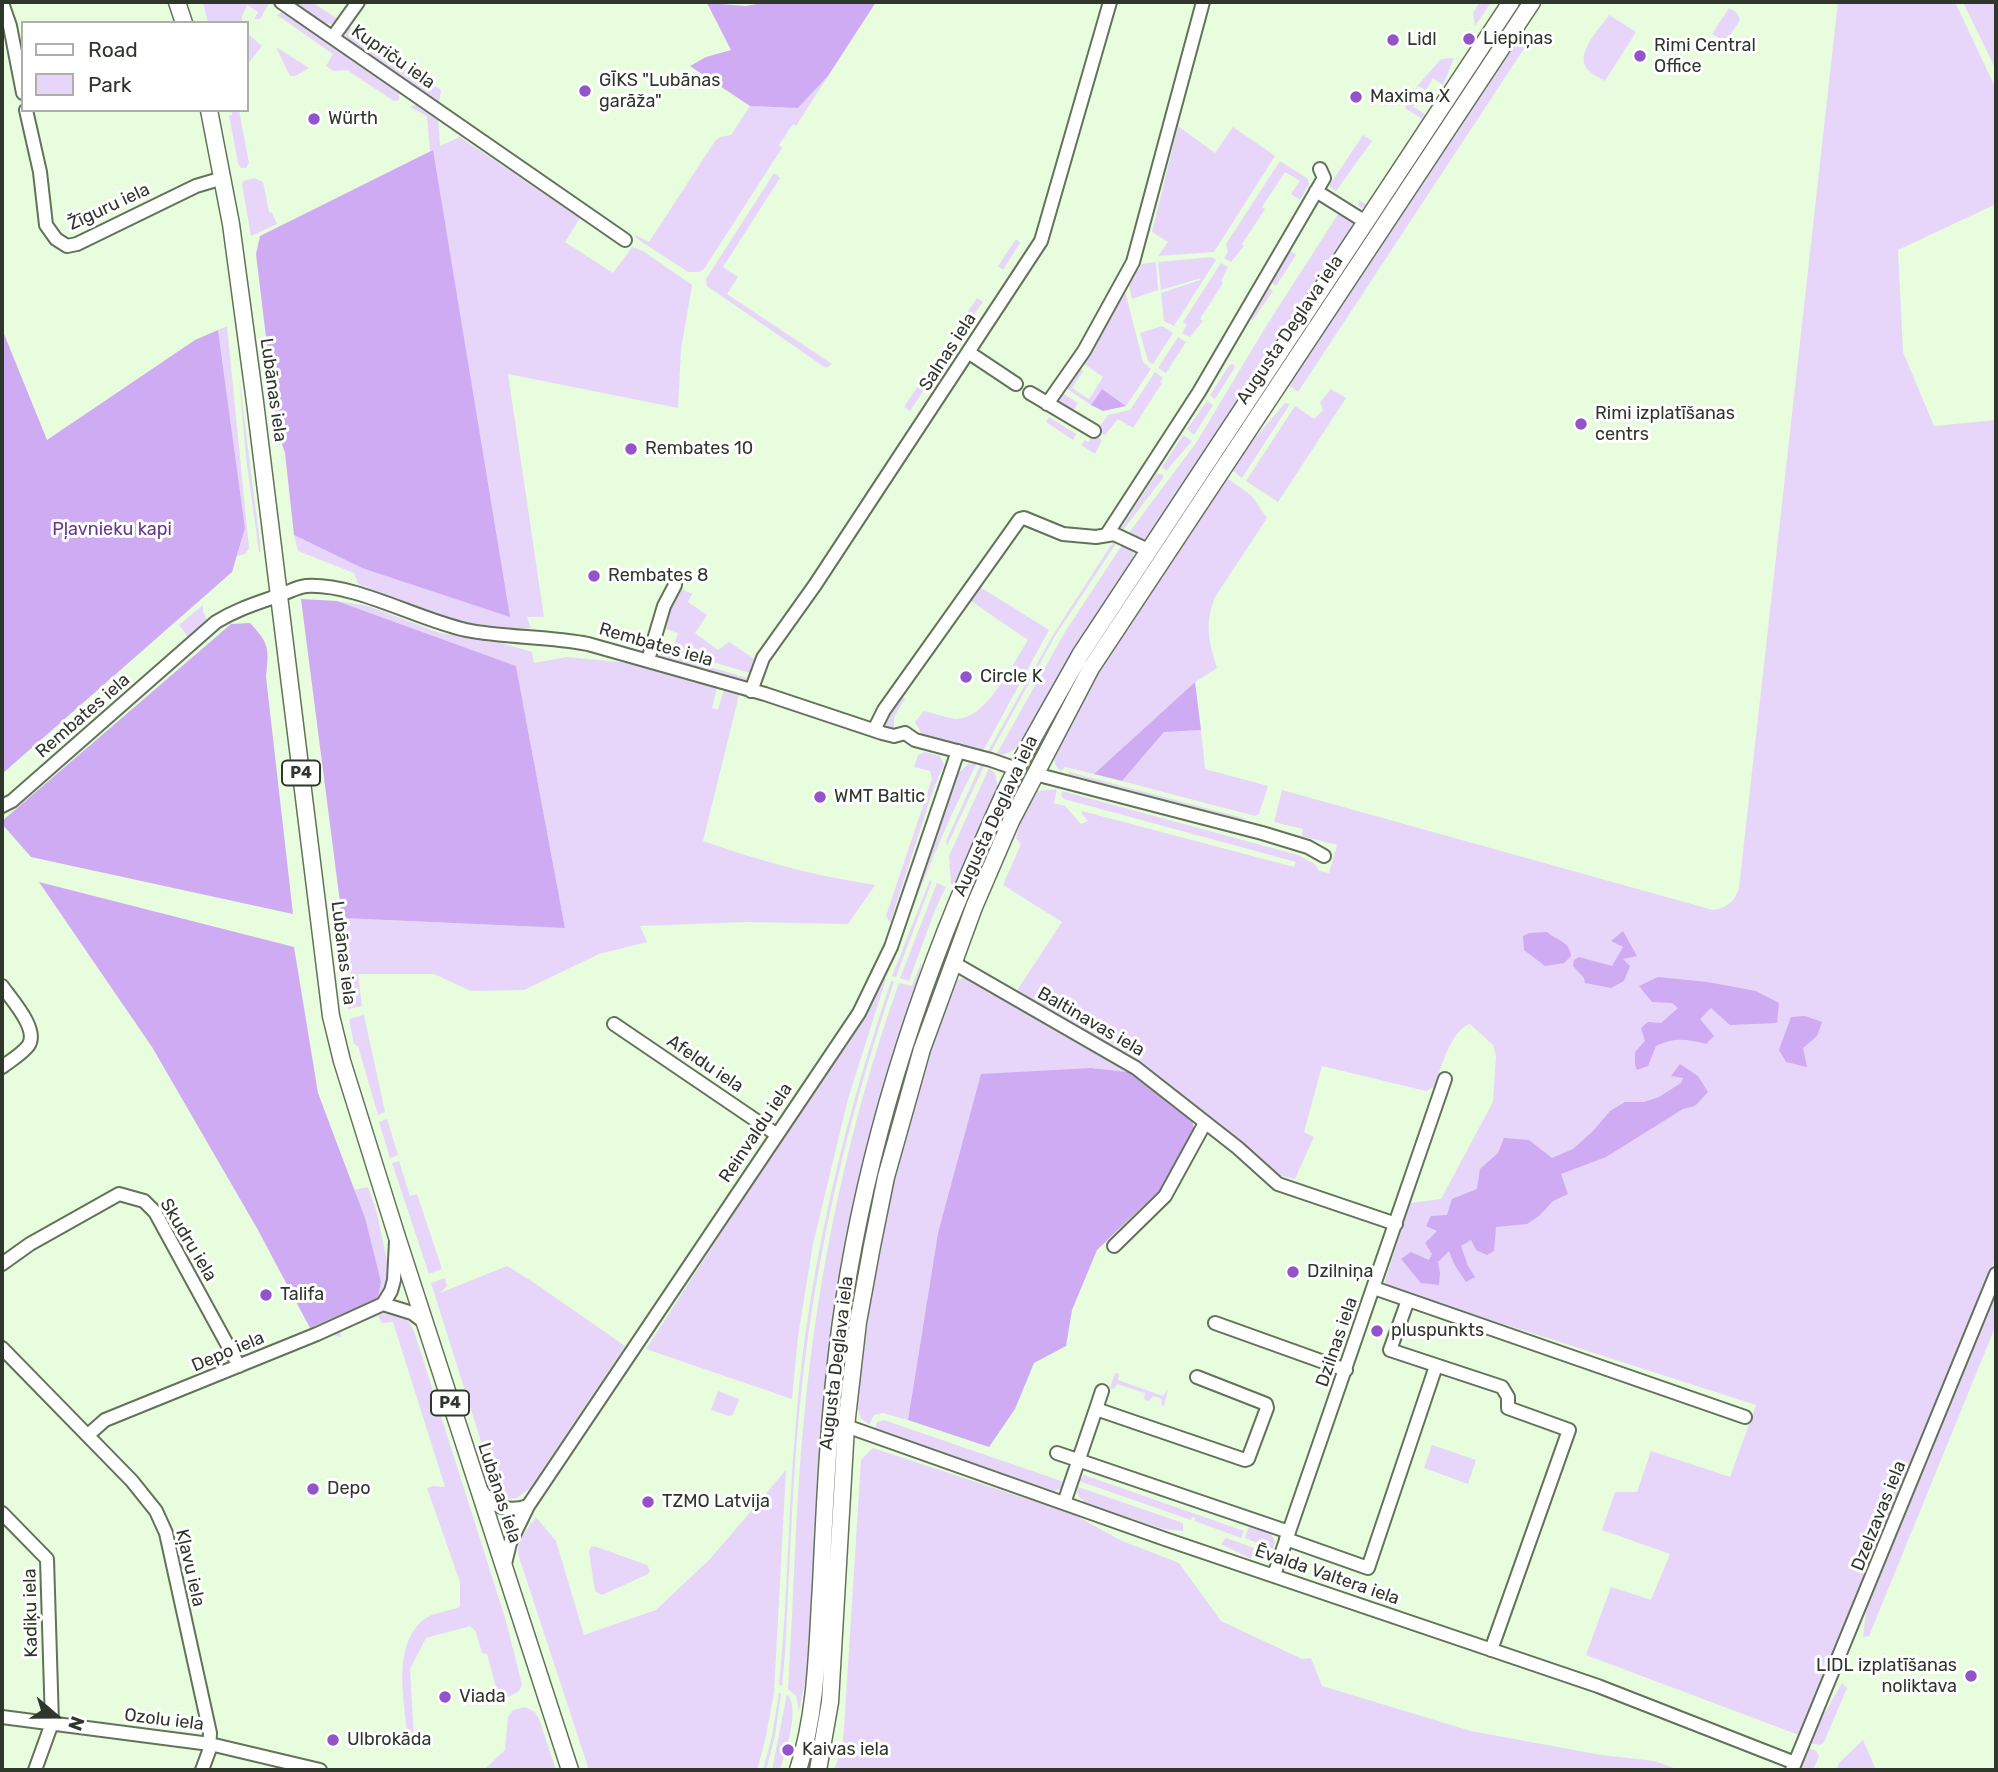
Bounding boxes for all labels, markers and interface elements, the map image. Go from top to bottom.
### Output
street label: Kupriču iela [347,20,439,94]
legend [21,21,248,112]
place label: Liepiņas [1483,28,1553,50]
place label: Lidl [1407,29,1437,51]
marker: Liepiņas [1461,31,1477,47]
marker: Lidl [1385,32,1401,48]
place label: Rimi Central Office [1654,35,1756,78]
text: Road [88,37,138,62]
marker: Rimi Central Office [1632,48,1648,64]
place label: GĪKS "Lubānas garāža" [599,70,720,112]
text: Park [88,72,132,97]
marker: GĪKS "Lubānas garāža" [577,83,593,99]
place label: Maxima X [1370,86,1450,108]
marker: Maxima X [1348,89,1364,105]
place label: Würth [328,108,378,130]
marker: Würth [306,111,322,127]
street label: Žīguru iela [65,179,153,235]
street label: Augusta Deglava iela [1232,251,1348,409]
street label: Salnas iela [915,309,981,395]
street label: Lubānas iela [255,337,291,443]
place label: Rimi izplatīšanas centrs [1595,403,1735,446]
marker: Rimi izplatīšanas centrs [1573,416,1589,432]
place label: Rembates 10 [645,438,753,460]
marker: Rembates 10 [623,441,639,457]
park label: Pļavnieku kapi [52,519,172,541]
place label: Rembates 8 [608,565,708,587]
marker: Rembates 8 [586,568,602,584]
street label: Rembates iela [596,618,716,672]
place label: Circle K [980,666,1043,688]
street label: Rembates iela [31,669,135,763]
marker: Circle K [958,669,974,685]
street label: Augusta Deglava iela [949,732,1043,900]
road number: P4 [282,760,320,786]
place label: WMT Baltic [834,786,925,808]
marker: WMT Baltic [812,789,828,805]
street label: Lubānas iela [326,900,360,1006]
street label: Baltinavas iela [1034,983,1148,1061]
street label: Afeldu iela [663,1031,747,1097]
street label: Reinvaldu iela [715,1079,797,1187]
street label: Skudru iela [155,1195,221,1285]
place label: Dzilniņa [1307,1261,1373,1283]
marker: Dzilniņa [1285,1264,1301,1280]
street label: Augusta Deglava iela [816,1275,858,1451]
place label: Talifa [280,1284,324,1306]
marker: Talifa [258,1287,274,1303]
street label: Dzilnas iela [1312,1294,1362,1390]
place label: pluspunkts [1391,1320,1484,1342]
marker: pluspunkts [1369,1323,1385,1339]
street label: Depo iela [188,1327,268,1377]
road number: P4 [431,1390,469,1415]
street label: Lubānas iela [473,1440,525,1546]
street label: Dzelzavas iela [1847,1458,1911,1574]
place label: Depo [327,1478,371,1500]
marker: Depo [305,1481,321,1497]
place label: TZMO Latvija [662,1491,770,1513]
marker: TZMO Latvija [640,1494,656,1510]
street label: Kļavu iela [171,1527,209,1609]
street label: Ēvalda Valtera iela [1252,1540,1402,1610]
street label: Kadiķu iela [19,1568,43,1658]
place label: LIDL izplatīšanas noliktava [1816,1655,1957,1698]
marker: LIDL izplatīšanas noliktava [1963,1668,1979,1684]
north arrow [21,1681,91,1751]
place label: Viada [459,1686,506,1708]
marker: Viada [437,1689,453,1705]
street label: Ozolu iela [123,1704,205,1736]
text: N [63,1713,89,1734]
place label: Ulbrokāda [347,1729,431,1751]
marker: Ulbrokāda [325,1732,341,1748]
place label: Kaivas iela [802,1739,889,1761]
marker: Kaivas iela [780,1742,796,1758]

